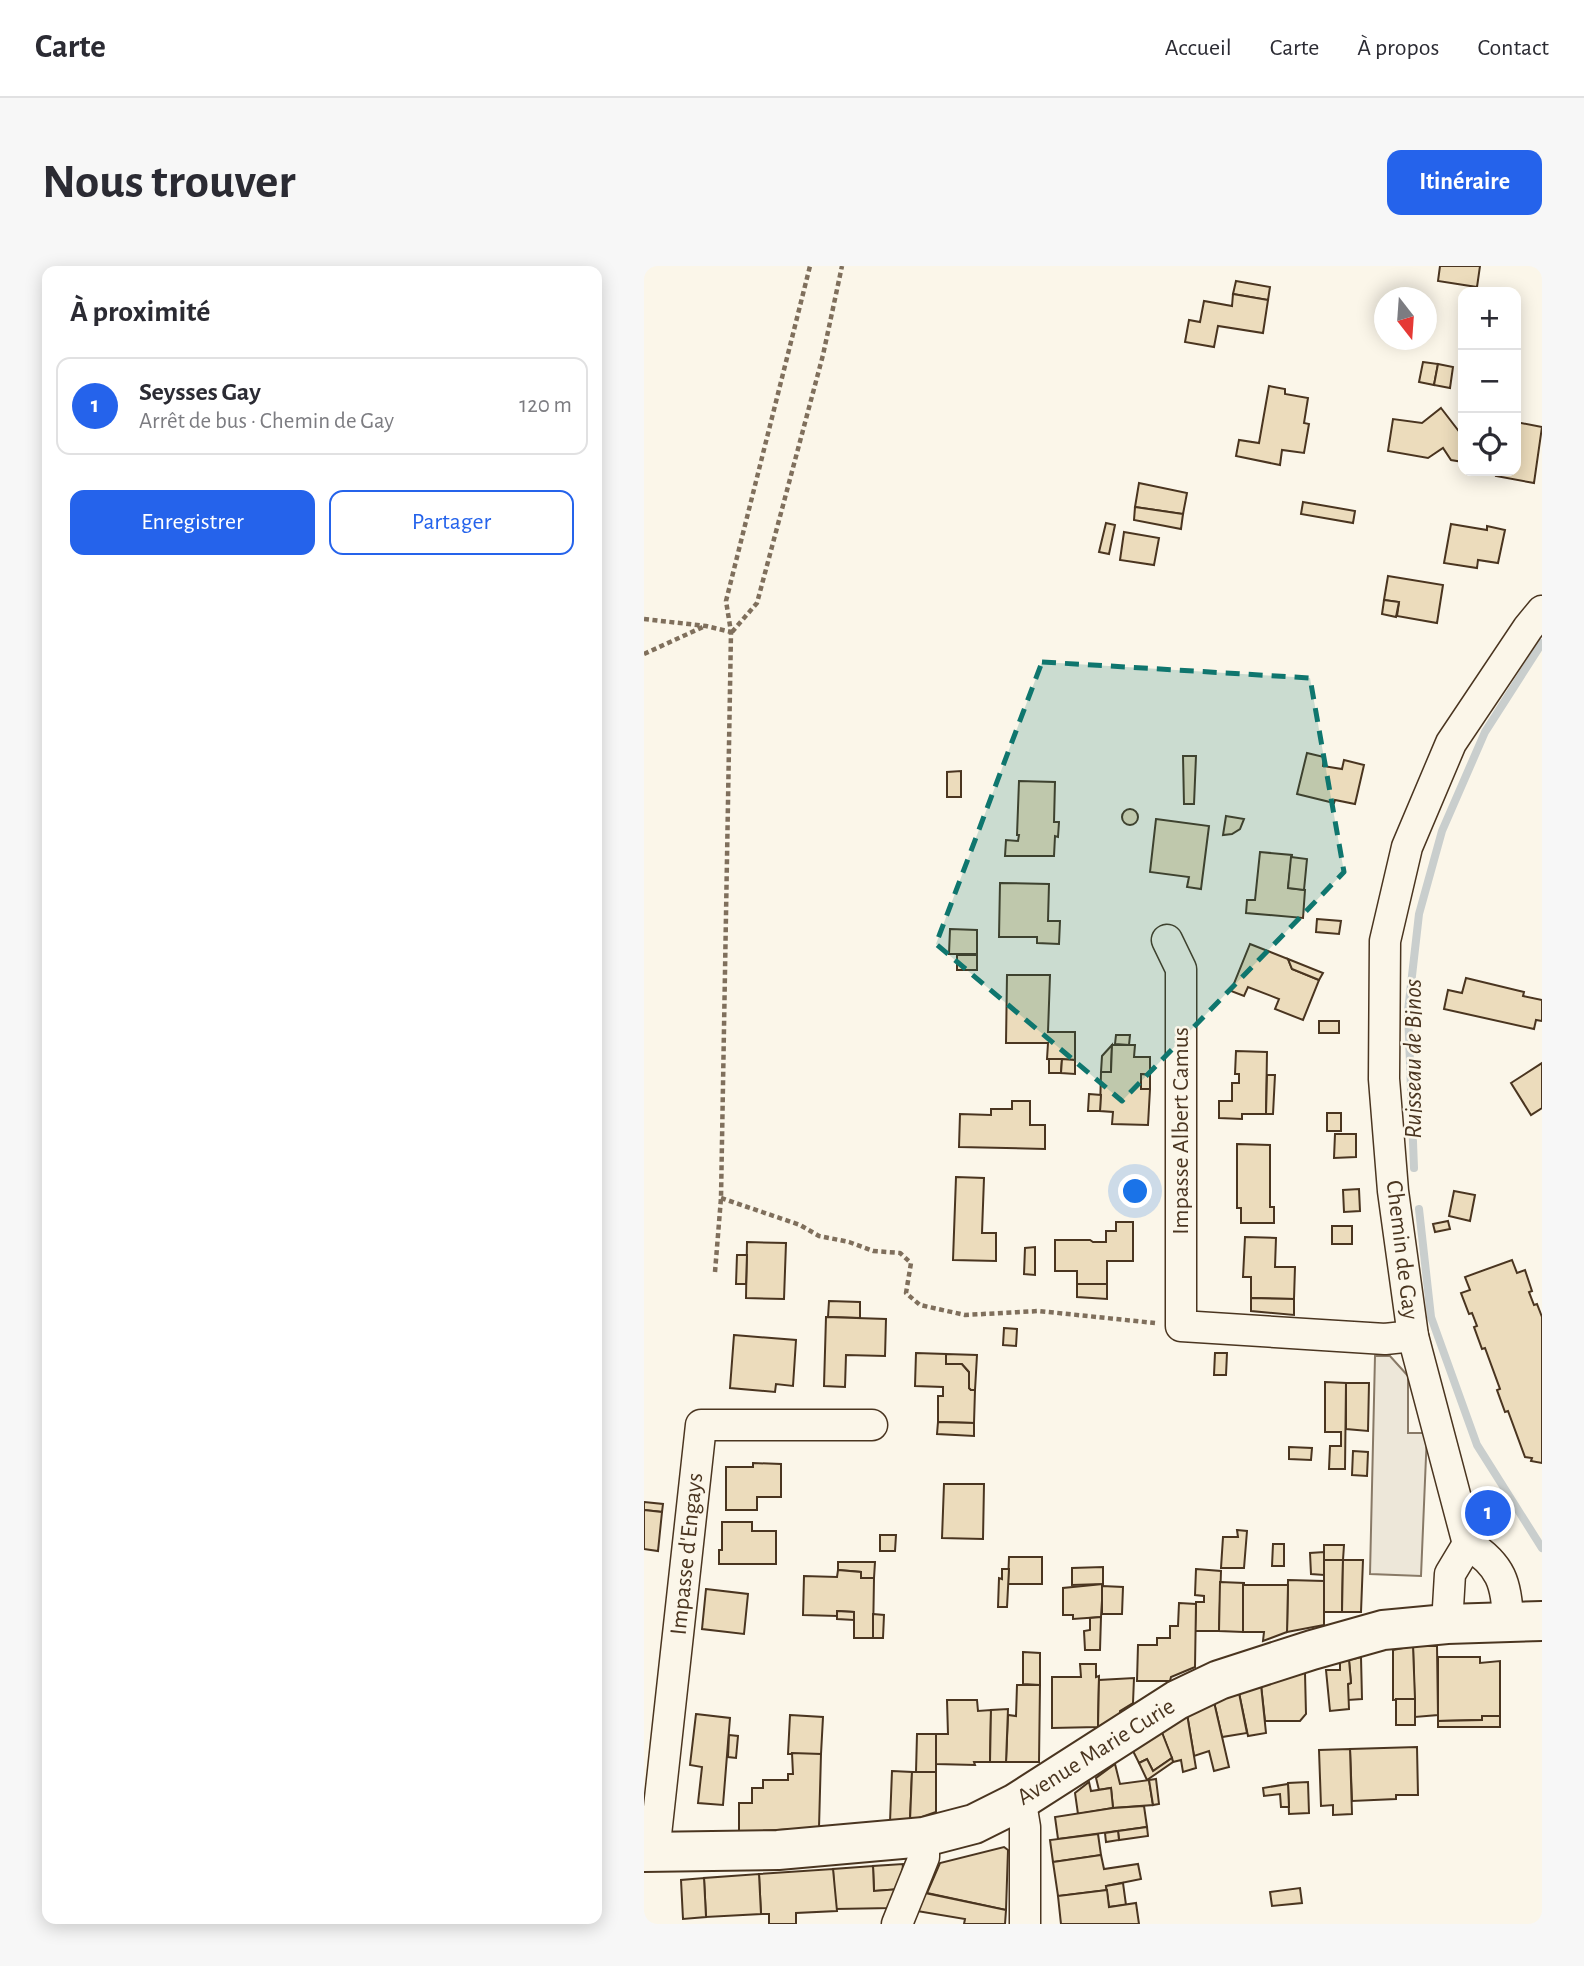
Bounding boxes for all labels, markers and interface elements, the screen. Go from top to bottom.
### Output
text: Carte [35,31,106,64]
text: Accueil [1165,36,1232,60]
text: Carte [1270,36,1319,60]
text: À propos [1357,36,1439,60]
text: Contact [1477,36,1549,60]
button: Itinéraire [1387,150,1542,215]
text: Nous trouver [42,158,296,207]
north arrow [1374,287,1437,350]
map controls [1458,287,1521,476]
button: + [1458,287,1521,350]
text: À proximité [70,297,210,327]
button: − [1458,350,1521,413]
text: Seysses Gay [139,379,261,405]
text: 1 [91,394,99,417]
text: 120 m [519,394,572,417]
text: Arrêt de bus · Chemin de Gay [139,410,394,433]
button: locate [1458,413,1521,476]
button: Enregistrer [70,490,315,555]
button: Partager [329,490,574,555]
water label: Ruisseau de Binos [1400,979,1426,1139]
street label: Impasse Albert Camus [1169,1027,1193,1235]
your location [1118,1174,1152,1208]
street label: Chemin de Gay [1382,1179,1422,1321]
street label: Impasse d'Engays [667,1472,707,1636]
pin: 1 [1465,1487,1511,1539]
street label: Avenue Marie Curie [1013,1694,1179,1810]

